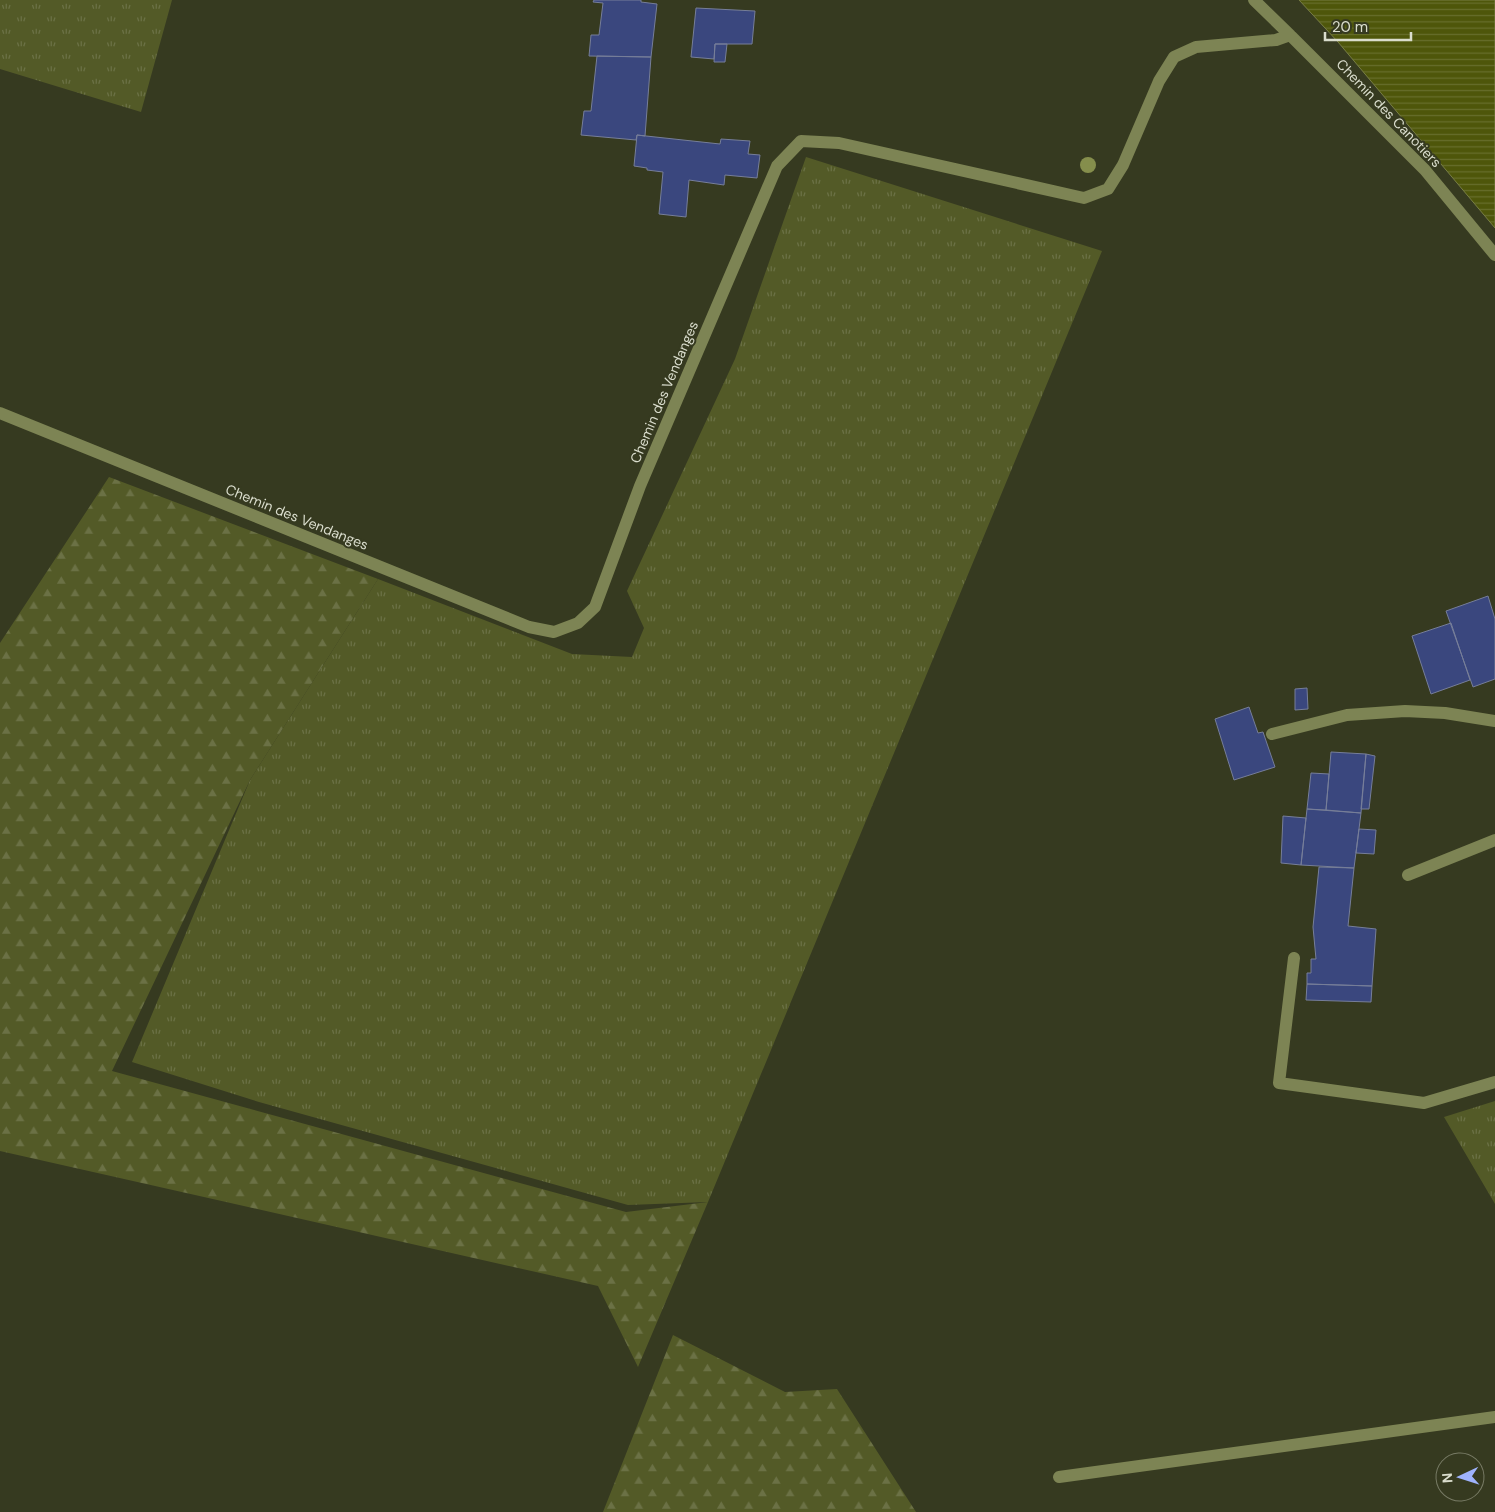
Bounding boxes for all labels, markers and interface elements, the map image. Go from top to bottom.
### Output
scale bar [1325,10,1411,42]
text: 20 m [1332,17,1368,37]
street label: Chemin des Canotiers [1333,55,1445,171]
street label: Chemin des Vendanges [626,318,702,466]
street label: Chemin des Vendanges [223,480,371,554]
north arrow [1435,1452,1485,1502]
text: N [1438,1472,1456,1484]

